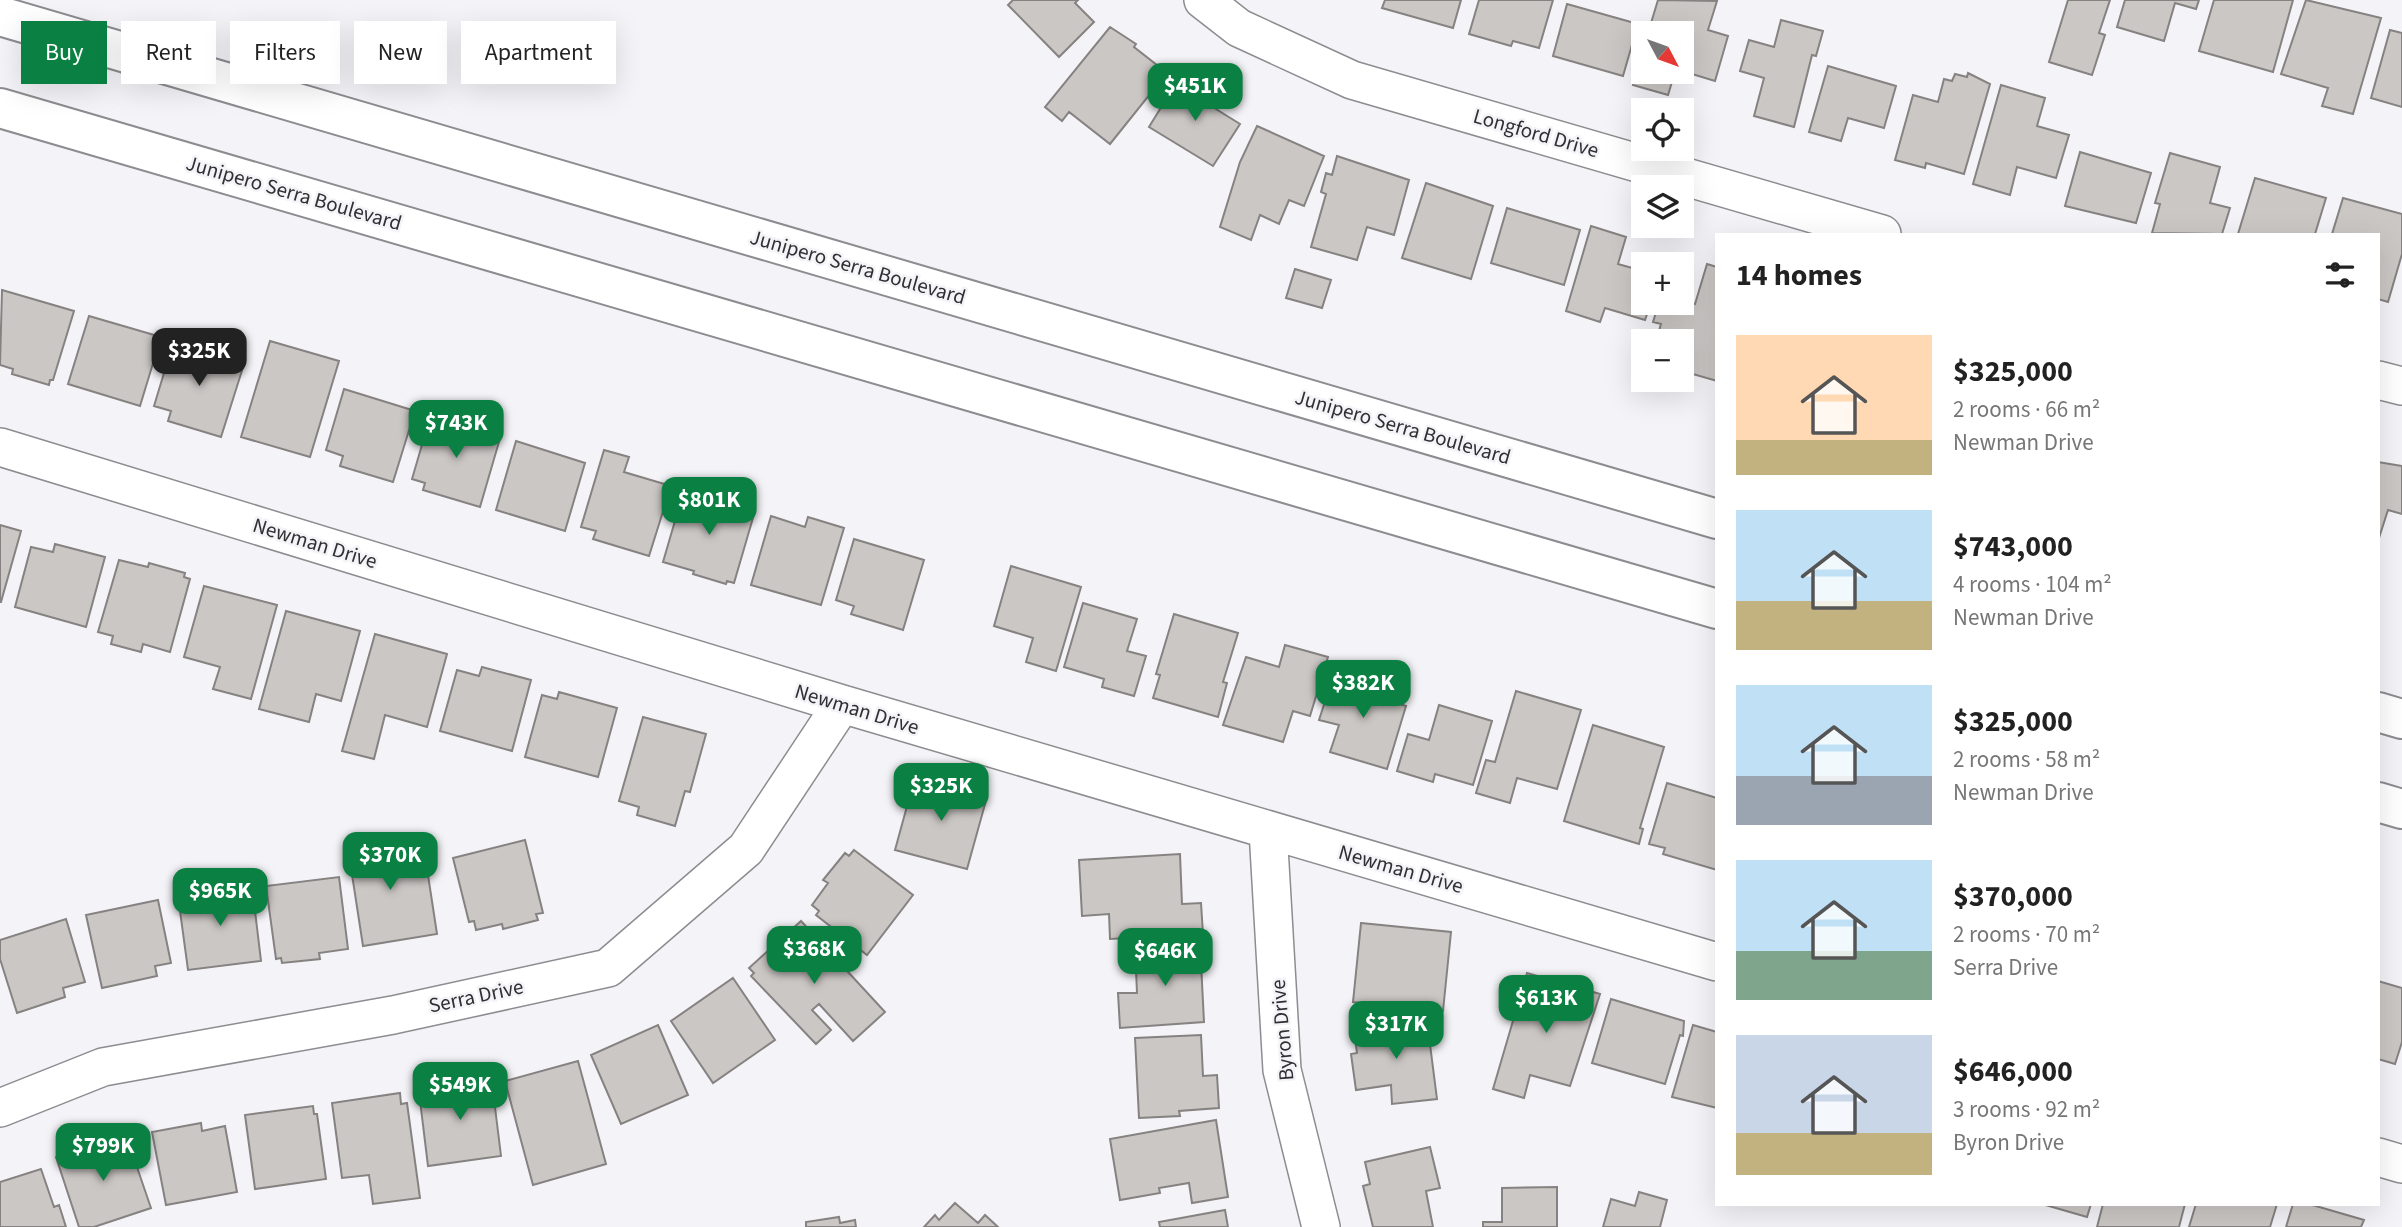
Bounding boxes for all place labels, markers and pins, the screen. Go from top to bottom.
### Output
pin: $451K [1146,64,1244,123]
pin: $325K [150,328,248,388]
pin: $743K [407,400,505,460]
pin: $801K [660,477,758,537]
pin: $382K [1314,660,1412,720]
pin: $325K [892,764,990,823]
pin: $370K [341,832,439,892]
pin: $965K [171,869,269,928]
pin: $368K [765,926,863,986]
pin: $646K [1116,928,1214,988]
pin: $613K [1497,976,1595,1035]
pin: $317K [1347,1002,1445,1061]
pin: $549K [411,1062,509,1122]
pin: $799K [54,1124,152,1183]

